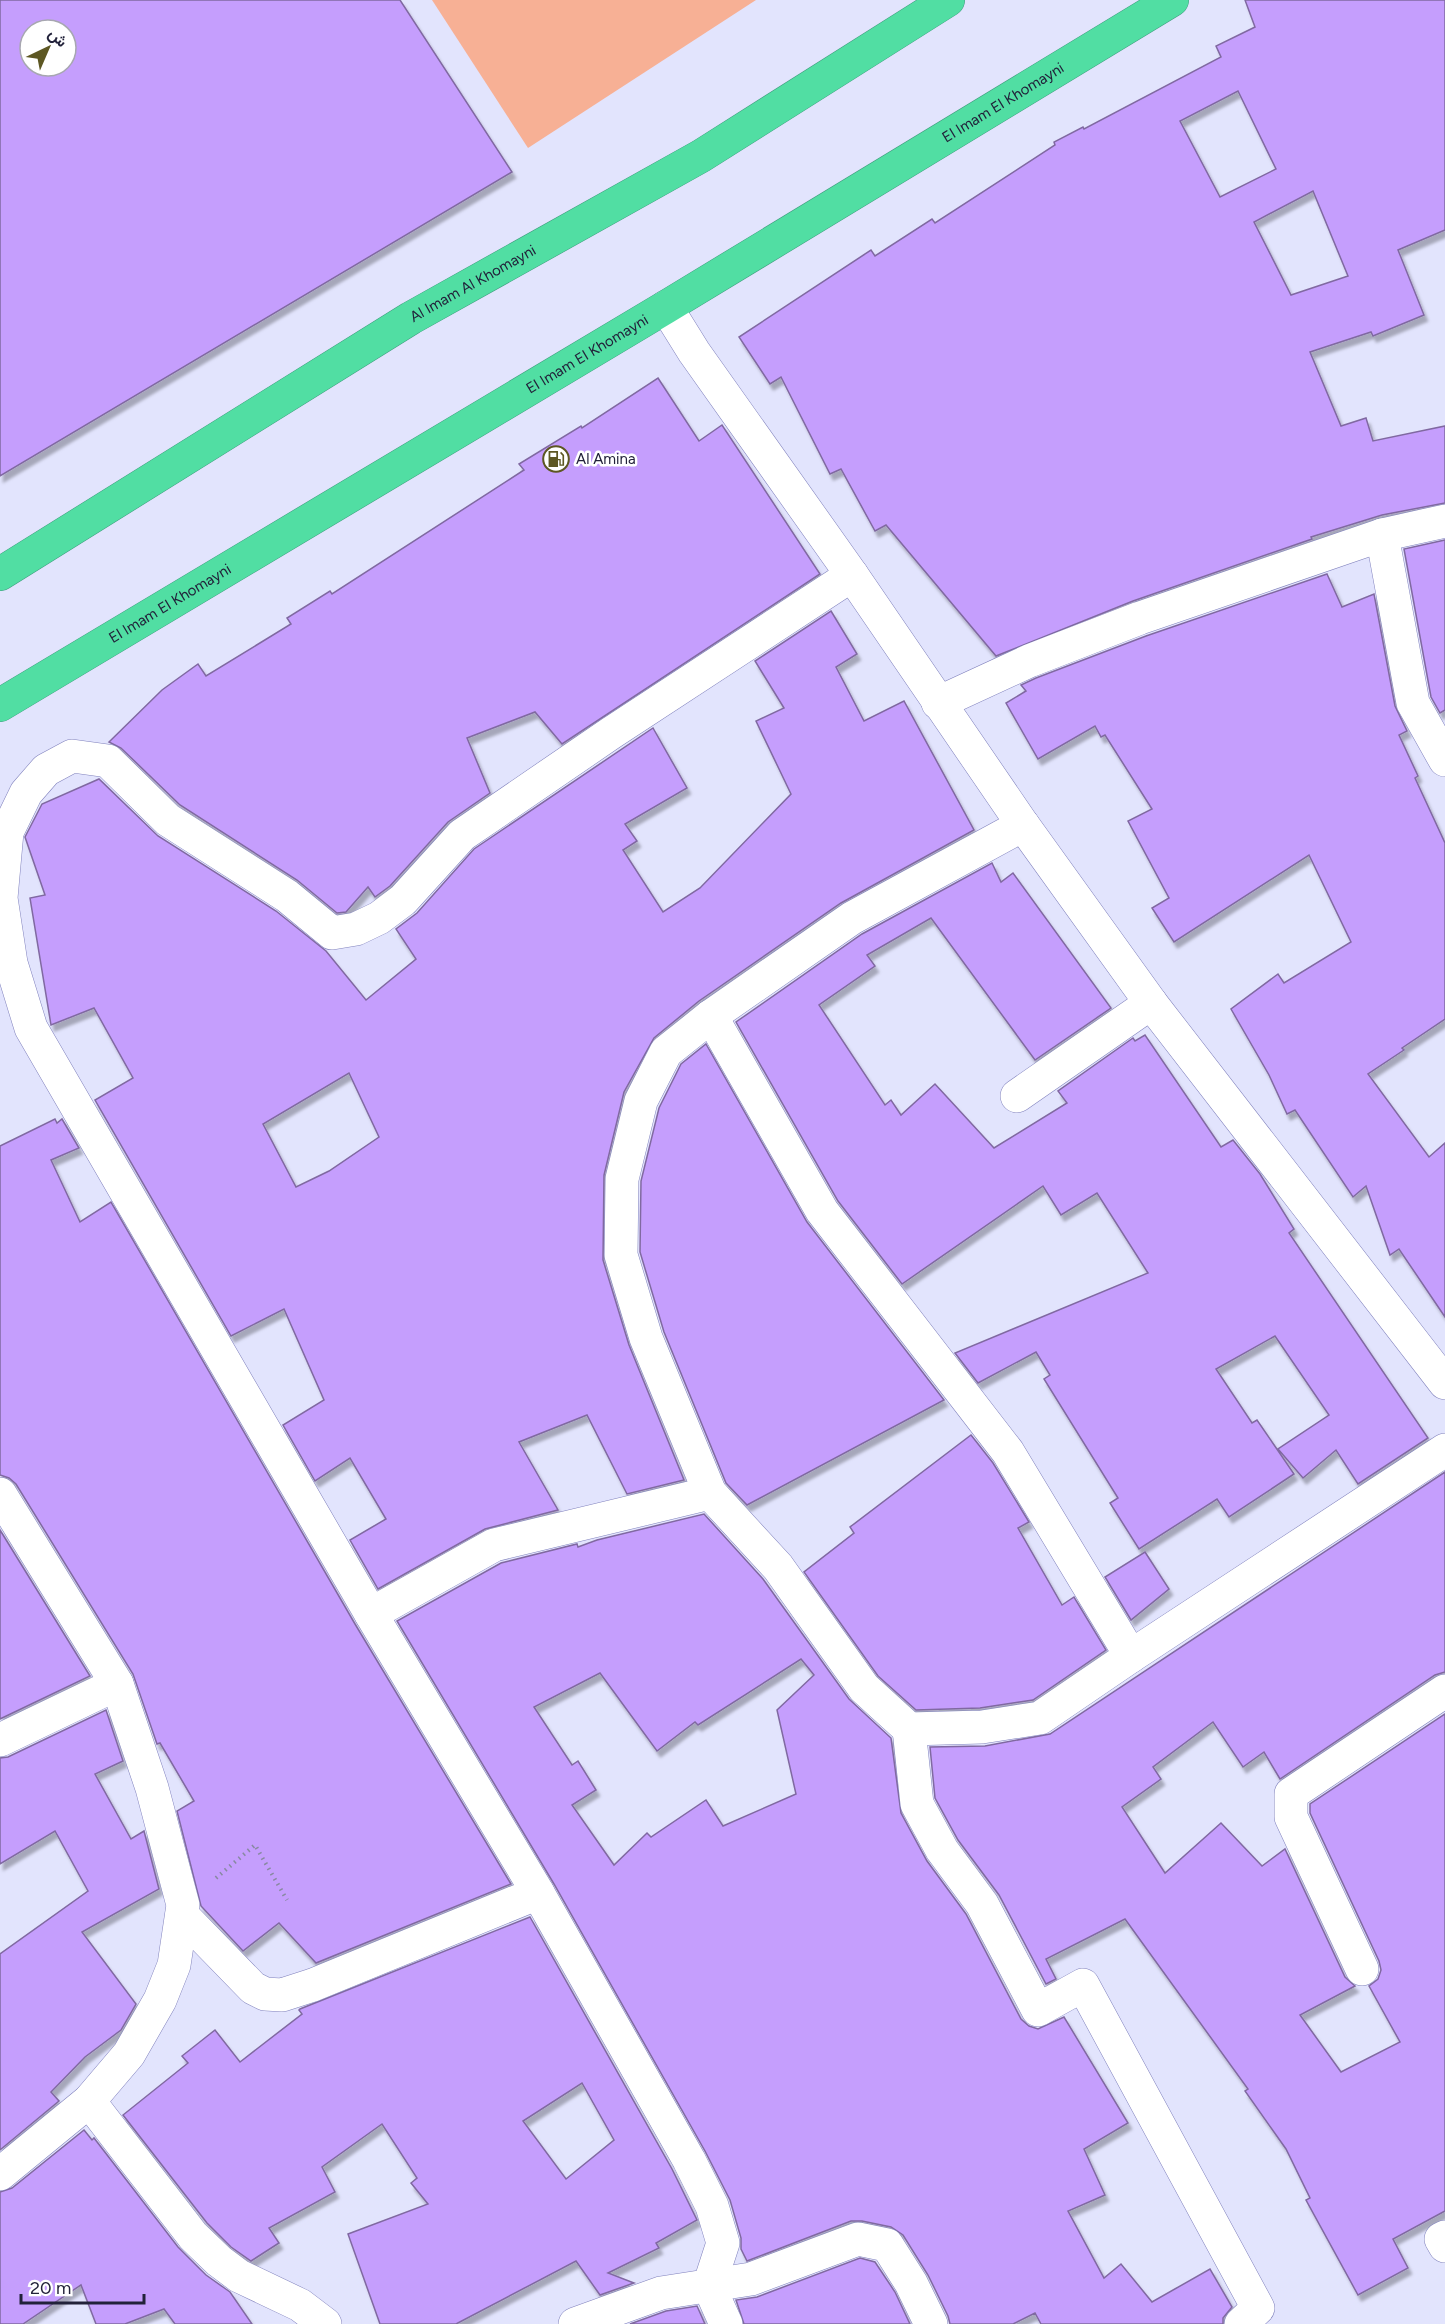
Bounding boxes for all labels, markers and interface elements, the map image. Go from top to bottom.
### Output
north arrow [18,18,78,78]
text: ش [45,24,72,51]
street label: El Imam El Khomayni [939,59,1067,146]
street label: Al Imam Al Khomayni [407,241,539,326]
street label: El Imam El Khomayni [523,311,651,398]
fuel station icon: Al Amina [541,444,571,474]
place label: Al Amina [576,450,636,468]
street label: El Imam El Khomayni [106,560,234,647]
scale bar [21,2267,144,2305]
text: 20 m [30,2277,71,2299]

